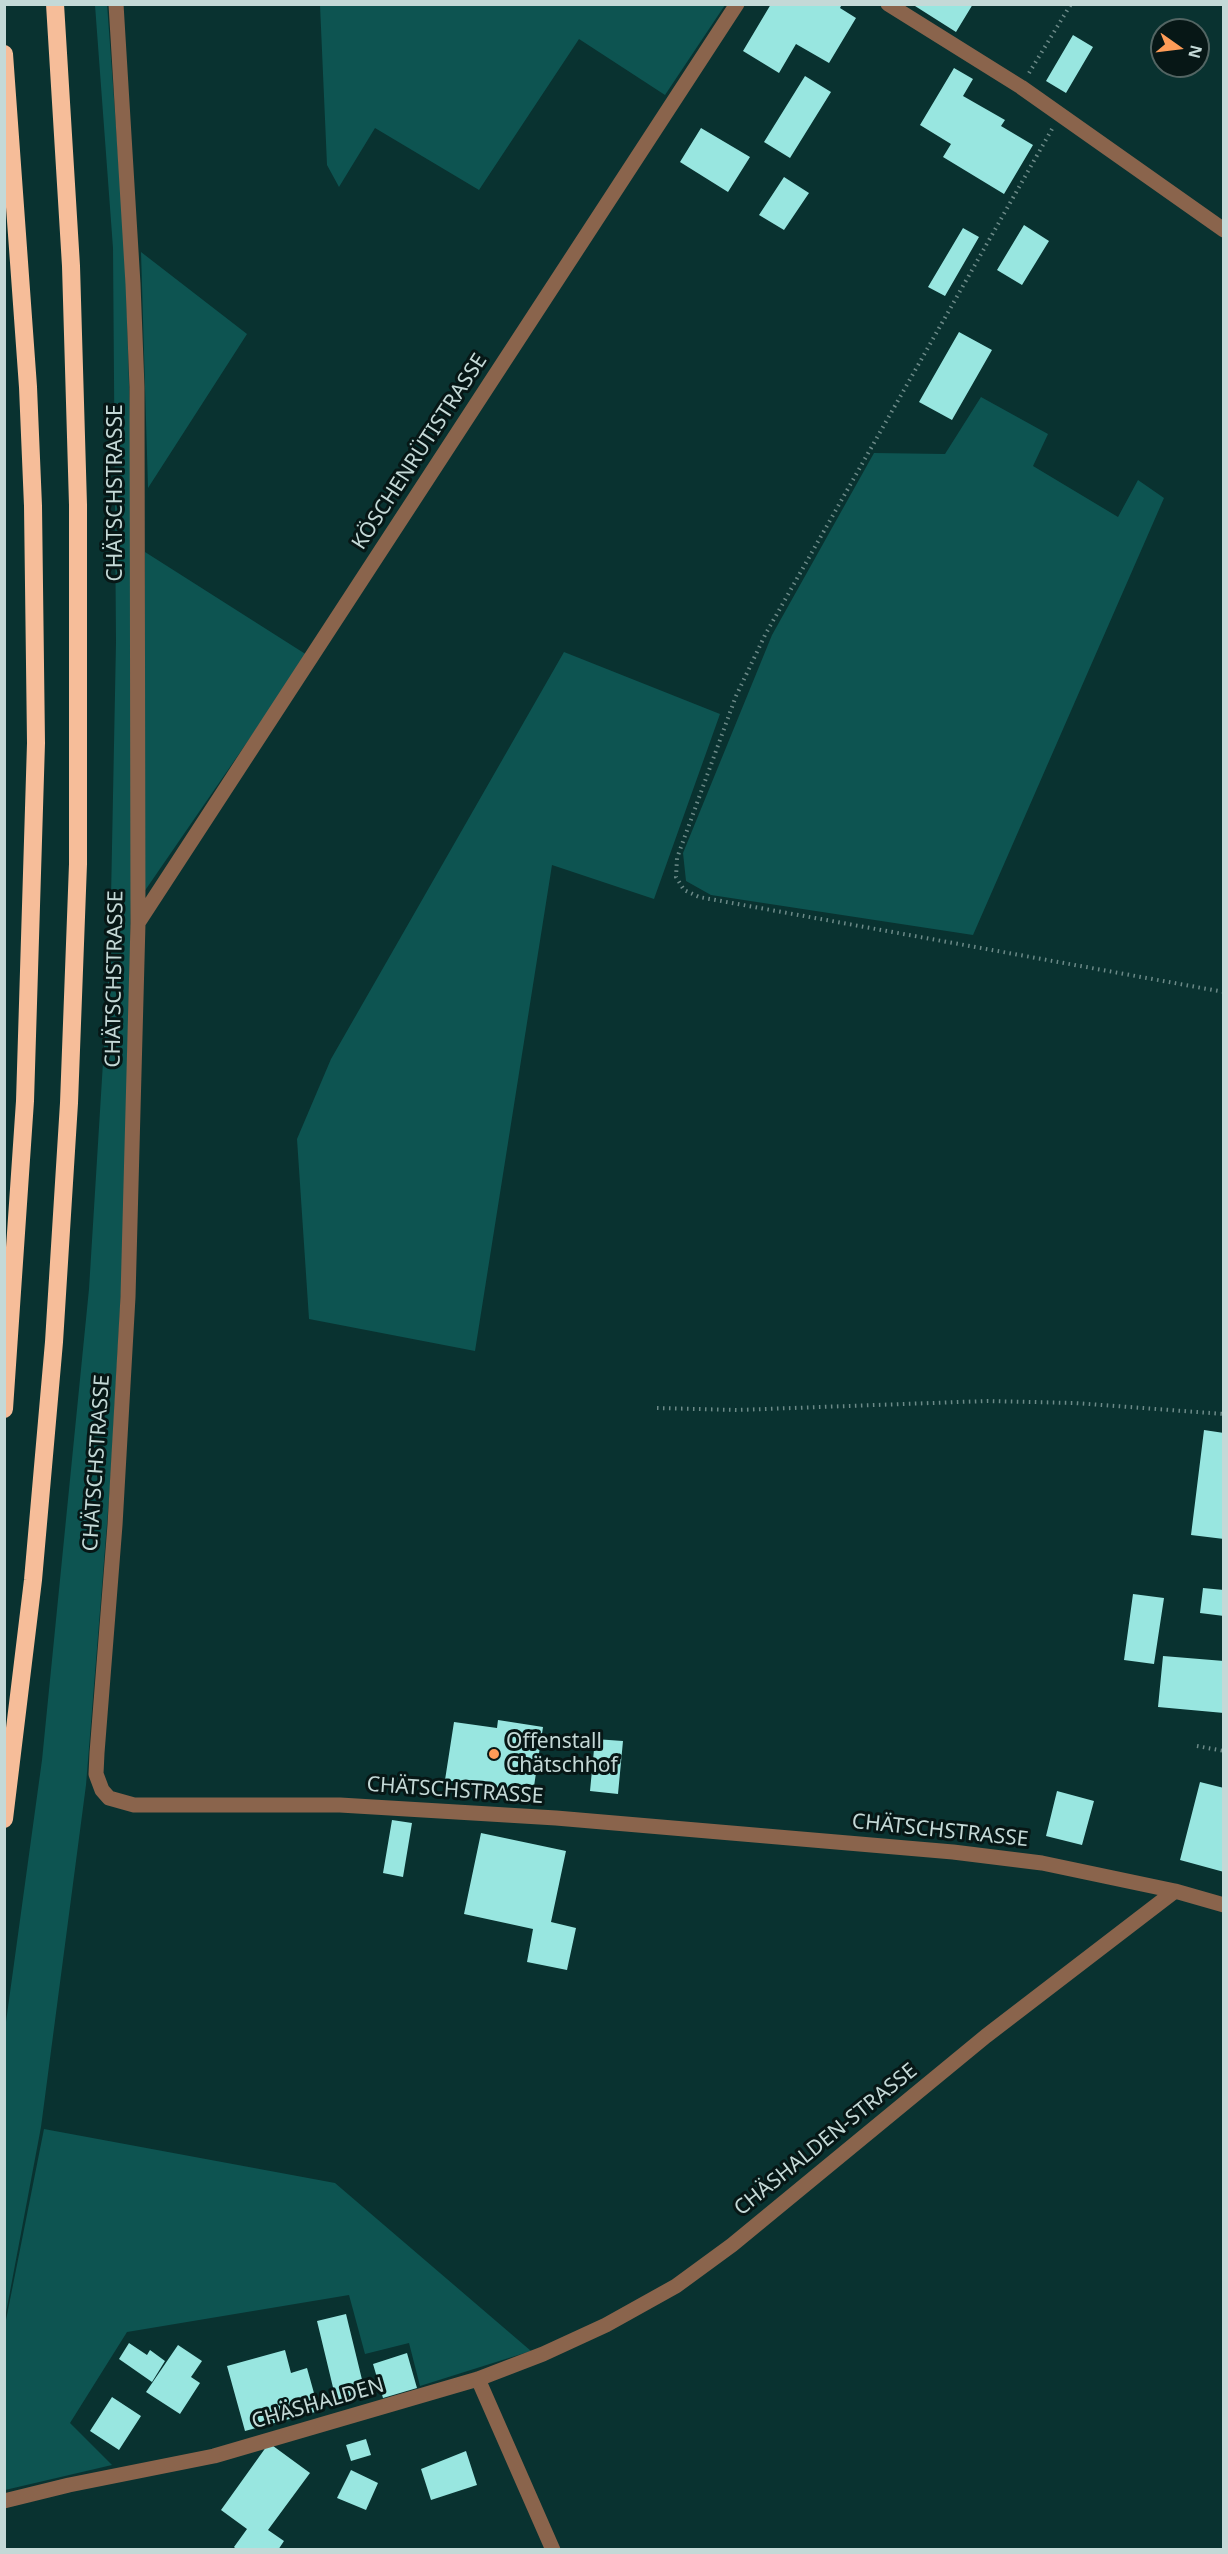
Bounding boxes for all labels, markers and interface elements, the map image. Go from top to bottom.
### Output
north arrow [1150,18,1210,78]
text: N [1183,43,1208,61]
street label: KÖSCHENRÜTISTRASSE [347,349,493,555]
street label: CHÄTSCHSTRASSE [103,404,129,582]
street label: CHÄTSCHSTRASSE [101,890,129,1068]
street label: CHÄTSCHSTRASSE [78,1374,116,1552]
place label: Offenstall Chätschhof [506,1729,618,1779]
marker: Offenstall Chätschhof [487,1747,501,1761]
street label: CHÄTSCHSTRASSE [366,1772,544,1810]
street label: CHÄTSCHSTRASSE [851,1809,1029,1853]
street label: CHÄSHALDEN-STRASSE [730,2058,922,2222]
street label: CHÄSHALDEN [249,2373,387,2435]

